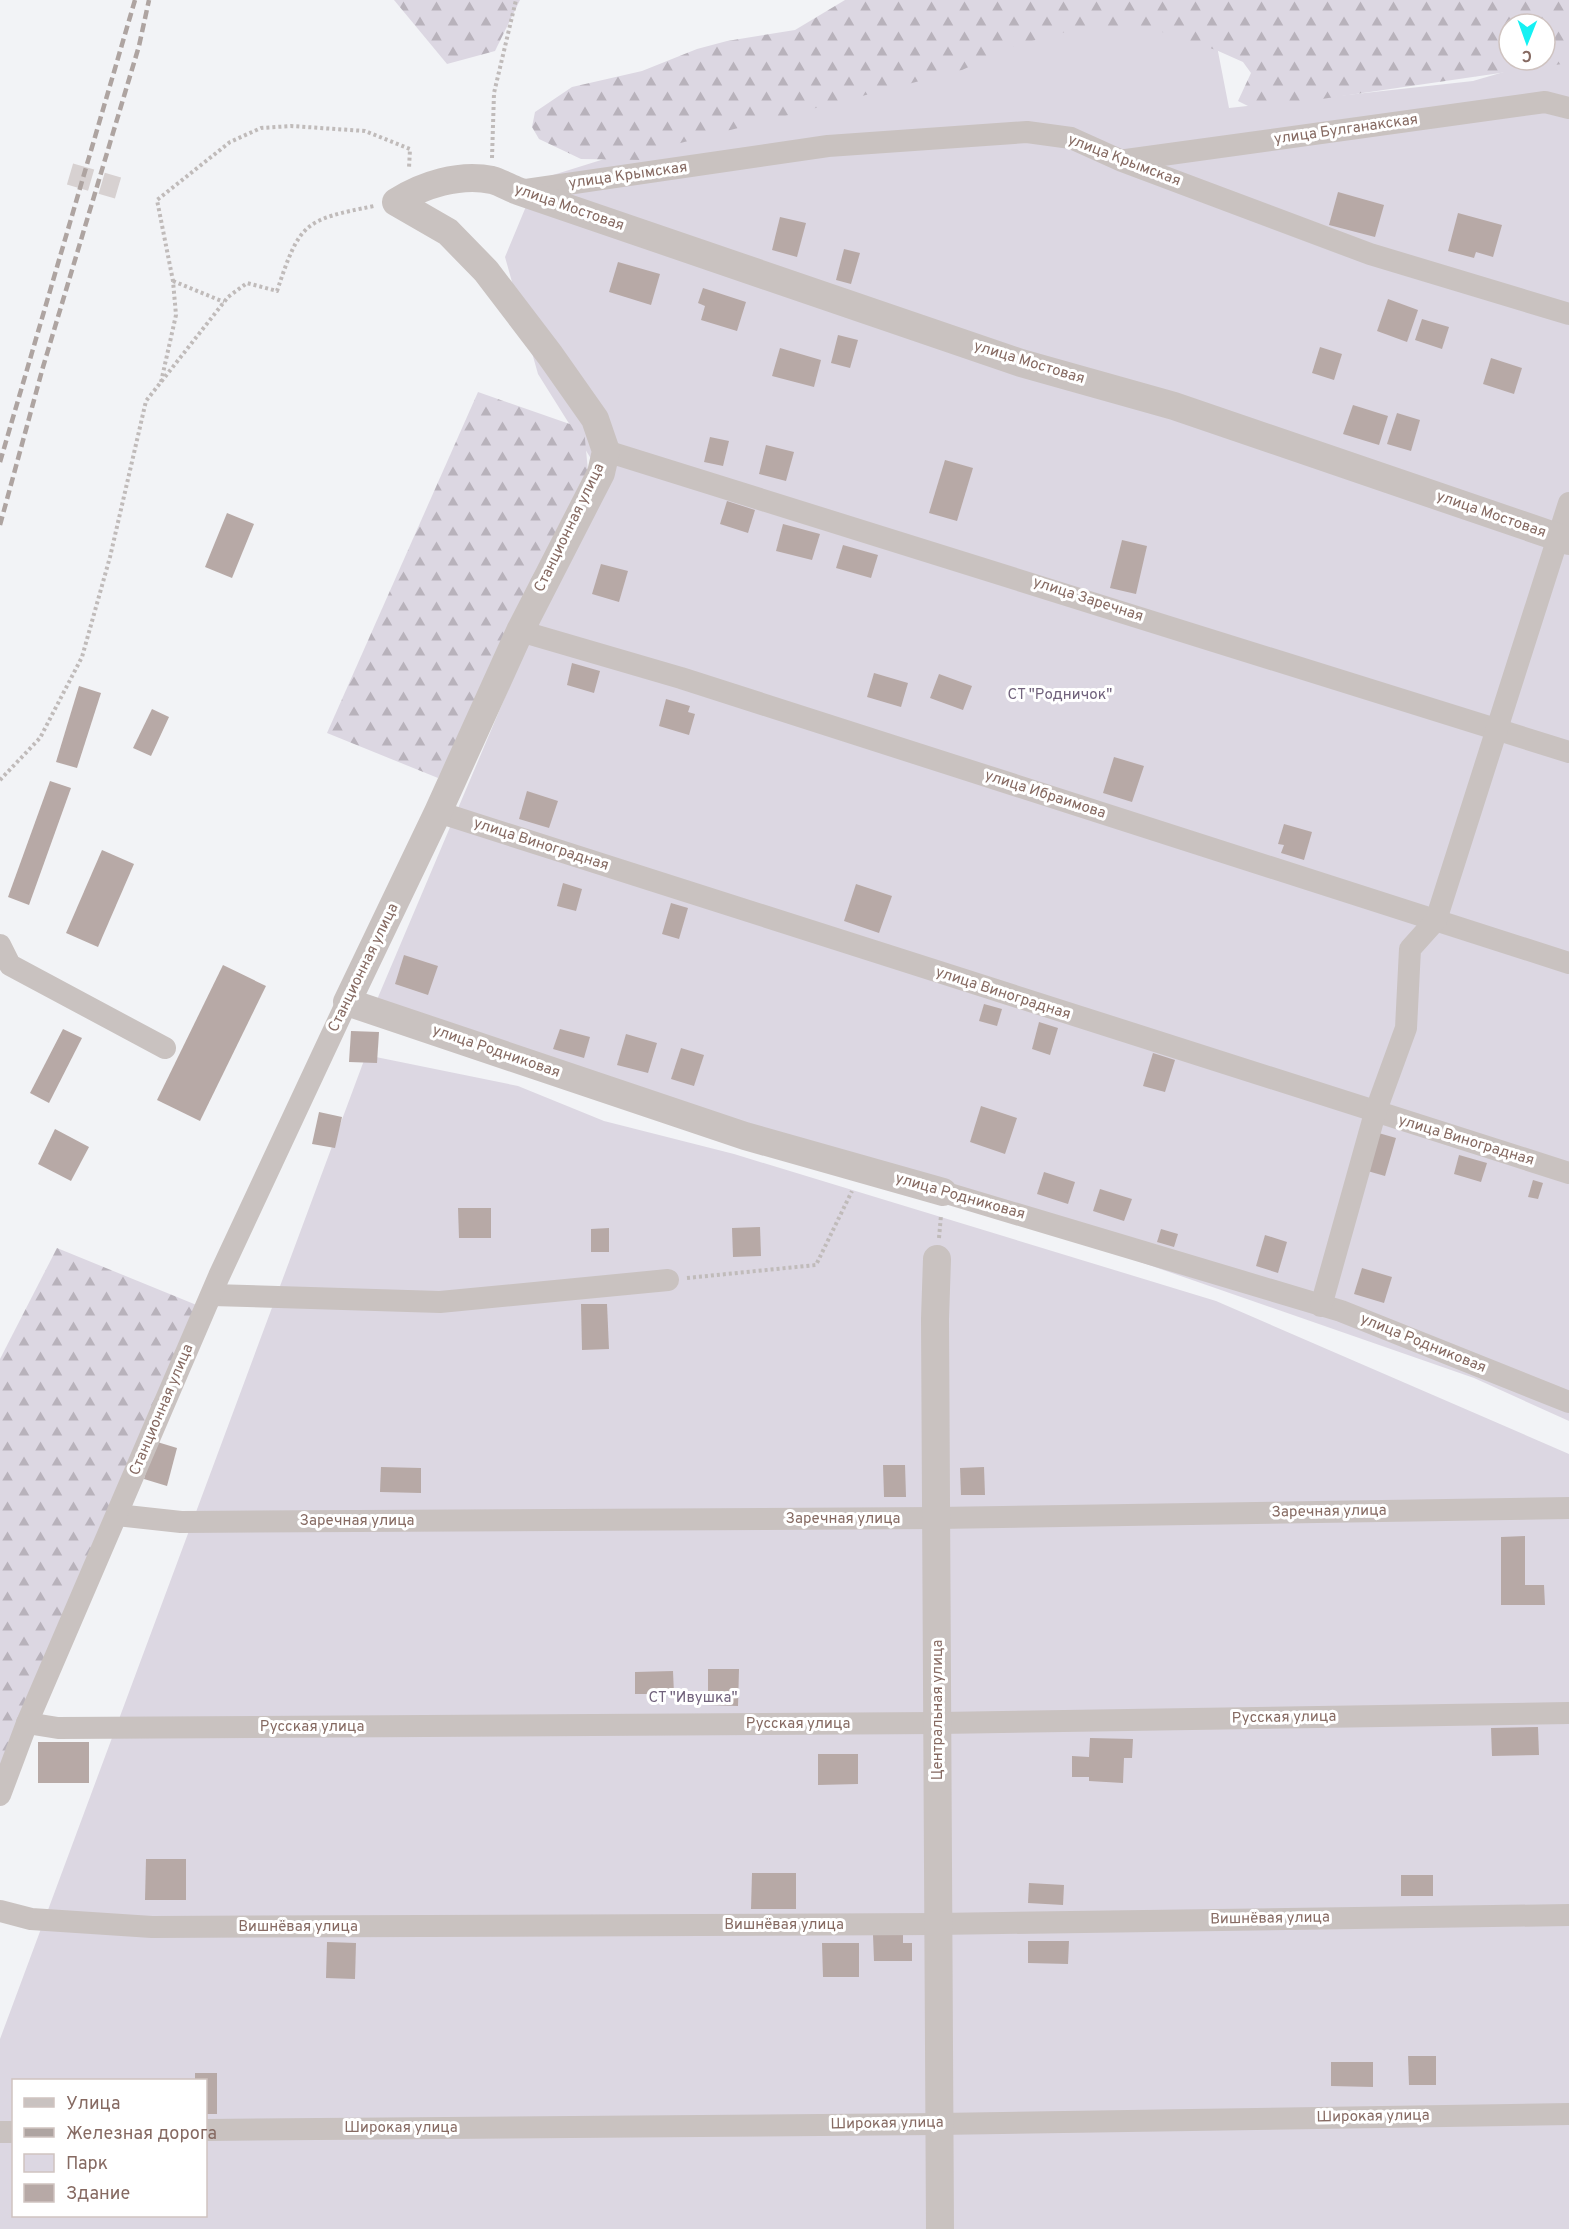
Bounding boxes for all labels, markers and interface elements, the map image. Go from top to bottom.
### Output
north arrow [1497,12,1557,72]
text: С [1521,45,1532,65]
street label: улица Булганакская [1273,110,1419,150]
street label: улица Крымская [1065,131,1183,191]
street label: улица Крымская [567,158,689,194]
street label: улица Мостовая [512,180,626,236]
street label: улица Мостовая [971,337,1087,389]
street label: Станционная улица [531,460,609,596]
street label: улица Мостовая [1434,487,1548,543]
street label: улица Заречная [1030,573,1146,627]
park label: СТ "Родничок" [1008,686,1112,705]
street label: улица Ибраимова [982,766,1108,824]
street label: улица Виноградная [471,814,611,876]
street label: Станционная улица [325,900,403,1036]
street label: улица Виноградная [933,963,1073,1025]
street label: улица Родниковая [429,1021,563,1083]
street label: улица Виноградная [1396,1111,1536,1171]
street label: улица Родниковая [893,1169,1027,1225]
street label: улица Родниковая [1357,1310,1489,1378]
street label: Станционная улица [126,1341,198,1479]
street label: Заречная улица [1271,1501,1387,1523]
street label: Заречная улица [786,1510,900,1529]
street label: Заречная улица [300,1512,414,1531]
street label: Центральная улица [929,1640,948,1780]
park label: СТ "Ивушка" [649,1689,737,1708]
street label: Русская улица [1232,1708,1336,1728]
street label: Русская улица [746,1715,850,1734]
street label: Русская улица [260,1718,364,1737]
street label: Вишнёвая улица [1210,1908,1330,1930]
street label: Вишнёвая улица [724,1916,844,1935]
street label: Вишнёвая улица [238,1918,358,1937]
legend [12,2079,207,2217]
text: Улица [66,2093,120,2116]
street label: Широкая улица [1316,2107,1430,2127]
street label: Широкая улица [830,2114,944,2134]
street label: Широкая улица [344,2119,458,2138]
text: Железная дорога [66,2123,217,2146]
text: Парк [66,2153,108,2176]
text: Здание [66,2183,130,2206]

